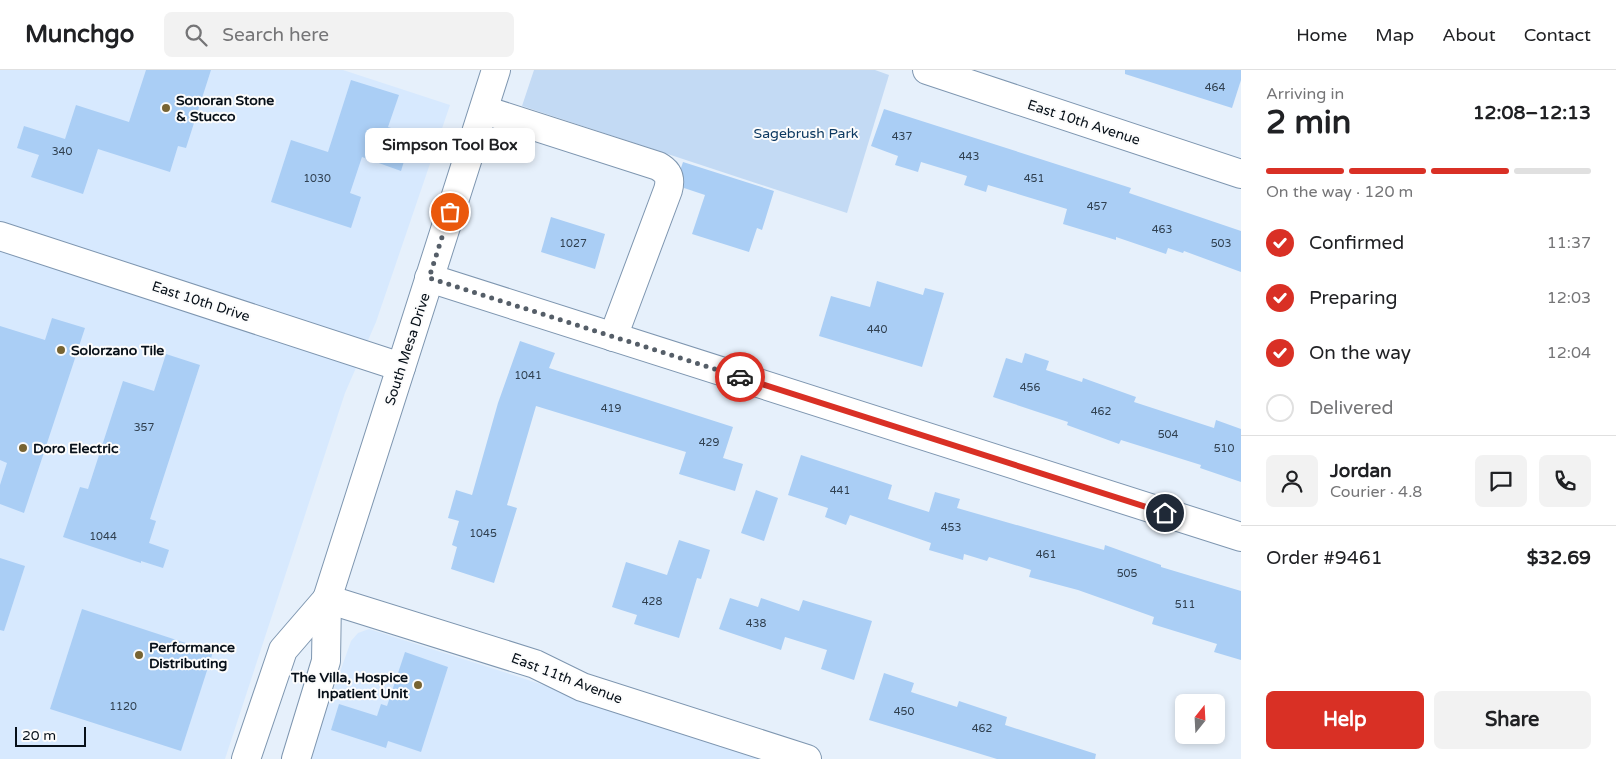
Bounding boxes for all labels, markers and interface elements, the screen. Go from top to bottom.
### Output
search box [164,12,514,57]
text: Munchgo [25,20,134,49]
icon: search [182,21,210,49]
text: Search here [222,24,329,46]
text: Home [1296,24,1347,46]
text: Map [1375,24,1414,46]
text: About [1442,24,1496,46]
text: Contact [1524,24,1591,46]
house number: 464 [1205,81,1225,94]
text: Arriving in [1266,84,1344,104]
place label: Sonoran Stone & Stucco [176,92,274,125]
street label: East 10th Avenue [1025,96,1142,149]
marker: Sonoran Stone & Stucco [160,102,172,114]
text: 12:08–12:13 [1473,102,1591,124]
text: 2 min [1266,104,1351,142]
park label: Sagebrush Park [754,125,859,142]
callout: Simpson Tool Box [365,127,535,162]
house number: 437 [892,130,912,143]
text: Simpson Tool Box [382,135,518,155]
house number: 340 [52,145,72,158]
house number: 443 [959,150,979,163]
house number: 1030 [303,172,331,185]
house number: 451 [1024,172,1044,185]
text: On the way · 120 m [1266,182,1413,202]
pin [429,191,471,233]
icon: bag [436,198,464,226]
house number: 457 [1087,200,1107,213]
house number: 463 [1152,223,1172,236]
icon: check [1266,229,1294,257]
text: Confirmed [1309,232,1404,254]
text: 11:37 [1547,233,1591,253]
house number: 1027 [559,237,587,250]
house number: 503 [1211,237,1231,250]
street label: East 10th Drive [150,278,252,325]
icon: check [1266,284,1294,312]
text: Preparing [1309,287,1398,309]
text: 12:03 [1547,288,1591,308]
street label: South Mesa Drive [381,291,434,407]
house number: 440 [867,323,887,336]
icon: check [1266,339,1294,367]
place label: Solorzano Tile [71,342,164,359]
text: On the way [1309,342,1411,364]
text: 12:04 [1547,343,1591,363]
marker: Solorzano Tile [55,344,67,356]
courier [715,352,765,402]
icon: car [726,363,754,391]
house number: 1041 [514,369,542,382]
house number: 456 [1020,381,1040,394]
text: Delivered [1309,397,1394,419]
house number: 419 [601,402,621,415]
house number: 462 [1091,405,1111,418]
house number: 357 [134,421,154,434]
house number: 504 [1158,428,1178,441]
house number: 429 [699,436,719,449]
place label: Doro Electric [33,440,119,457]
marker: Doro Electric [17,442,29,454]
house number: 510 [1214,442,1234,455]
button: person [1266,455,1318,507]
button: chat [1475,455,1527,507]
button: phone [1539,455,1591,507]
text: Jordan [1330,460,1392,482]
text: Courier · 4.8 [1330,482,1422,502]
house number: 441 [830,484,850,497]
pin [1144,492,1186,534]
icon: home [1151,499,1179,527]
house number: 453 [941,521,961,534]
house number: 1045 [469,527,497,540]
house number: 1044 [89,530,117,543]
text: Order #9461 [1266,547,1383,569]
text: $32.69 [1527,547,1591,569]
house number: 461 [1036,548,1056,561]
house number: 505 [1117,567,1137,580]
house number: 428 [642,595,662,608]
house number: 511 [1175,598,1195,611]
house number: 438 [746,617,766,630]
place label: Performance Distributing [149,639,235,672]
marker: Performance Distributing [133,649,145,661]
street label: East 11th Avenue [509,649,625,707]
place label: The Villa, Hospice Inpatient Unit [290,669,409,702]
marker: The Villa, Hospice Inpatient Unit [412,679,424,691]
button: Help [1266,691,1424,749]
button: Share [1434,691,1591,749]
north arrow [1175,694,1225,744]
map controls [1175,694,1225,744]
house number: 1120 [109,700,137,713]
house number: 450 [894,705,914,718]
house number: 462 [972,722,992,735]
scale bar [15,724,86,747]
text: 20 m [22,727,56,744]

